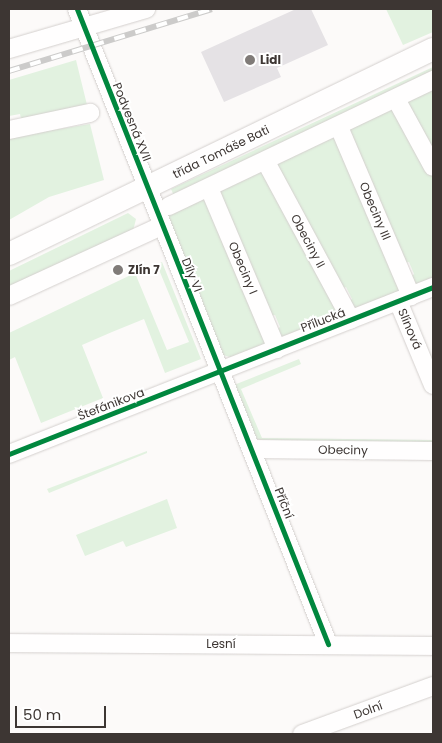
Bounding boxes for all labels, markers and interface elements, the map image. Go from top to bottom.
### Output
place label: Lidl [260,53,281,67]
marker: Lidl [244,54,256,66]
street label: Podvesná XVII [110,81,154,163]
street label: třída Tomáše Bati [170,122,272,182]
street label: Obeciny III [356,180,394,242]
street label: Obeciny II [288,212,328,270]
street label: Obeciny I [225,239,261,297]
street label: Díly VI [179,256,205,294]
place label: Zlín 7 [128,263,160,277]
marker: Zlín 7 [112,264,124,276]
street label: Přílucká [299,305,347,335]
street label: Slínová [395,306,425,352]
street label: Štefánikova [76,385,146,423]
street label: Obeciny [318,442,368,458]
street label: Příční [271,485,297,521]
street label: Lesní [206,637,236,651]
scale bar [18,696,109,728]
street label: Dolní [352,698,384,722]
text: 50 m [23,704,61,725]

